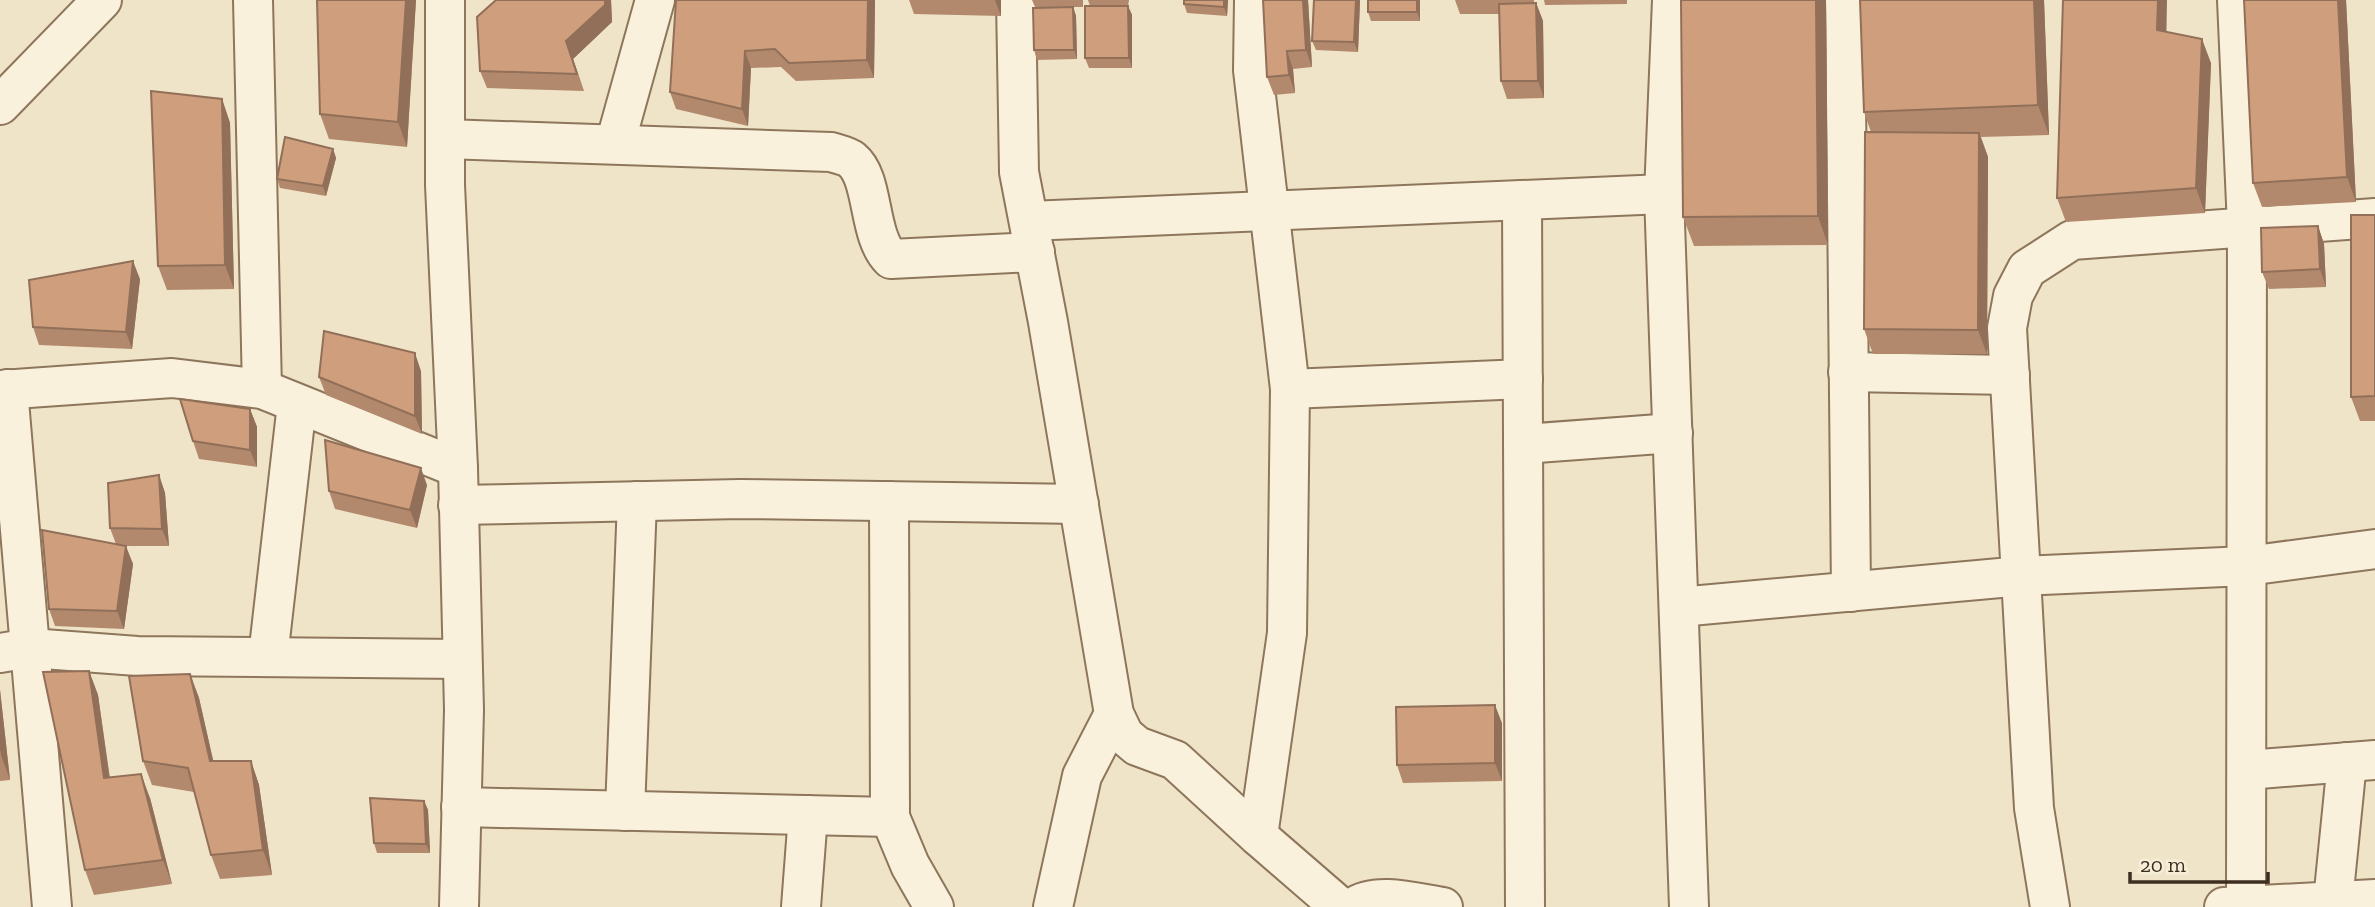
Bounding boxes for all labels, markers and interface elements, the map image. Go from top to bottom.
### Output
scale bar [2130,841,2268,885]
text: 20 m [2140,852,2186,877]

